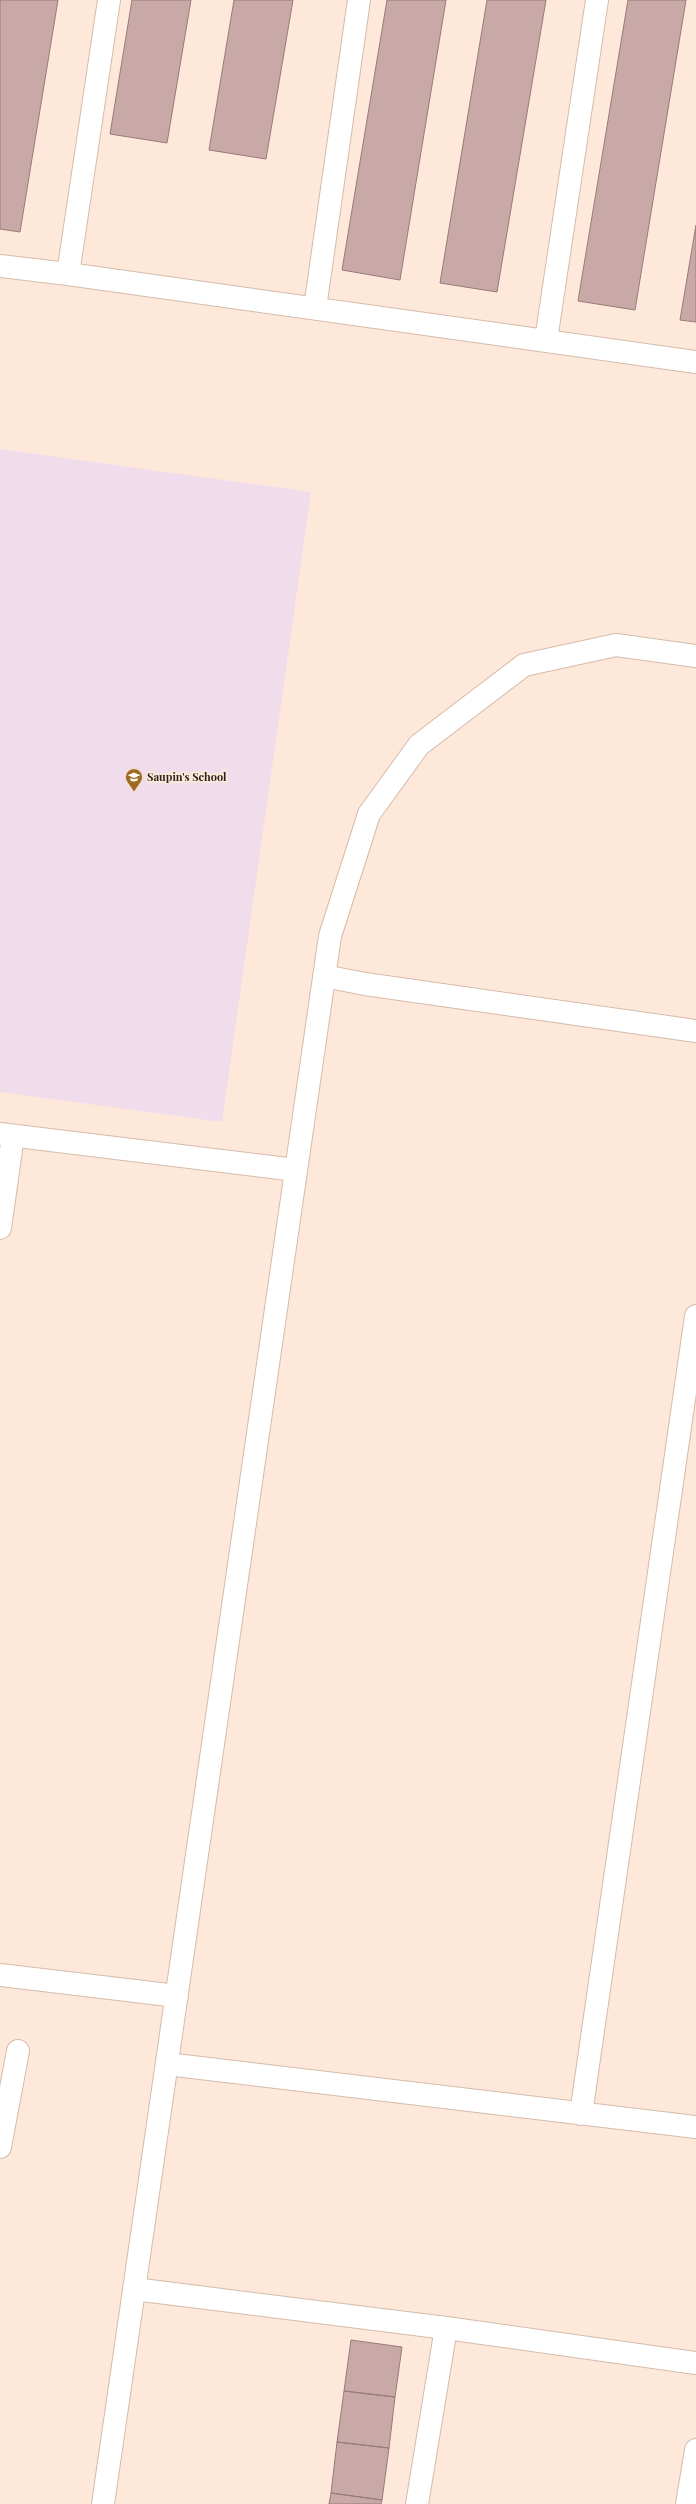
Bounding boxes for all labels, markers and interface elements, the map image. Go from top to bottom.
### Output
school or university icon: Saupin's School [124,767,144,792]
place label: Saupin's School [147,769,227,784]

